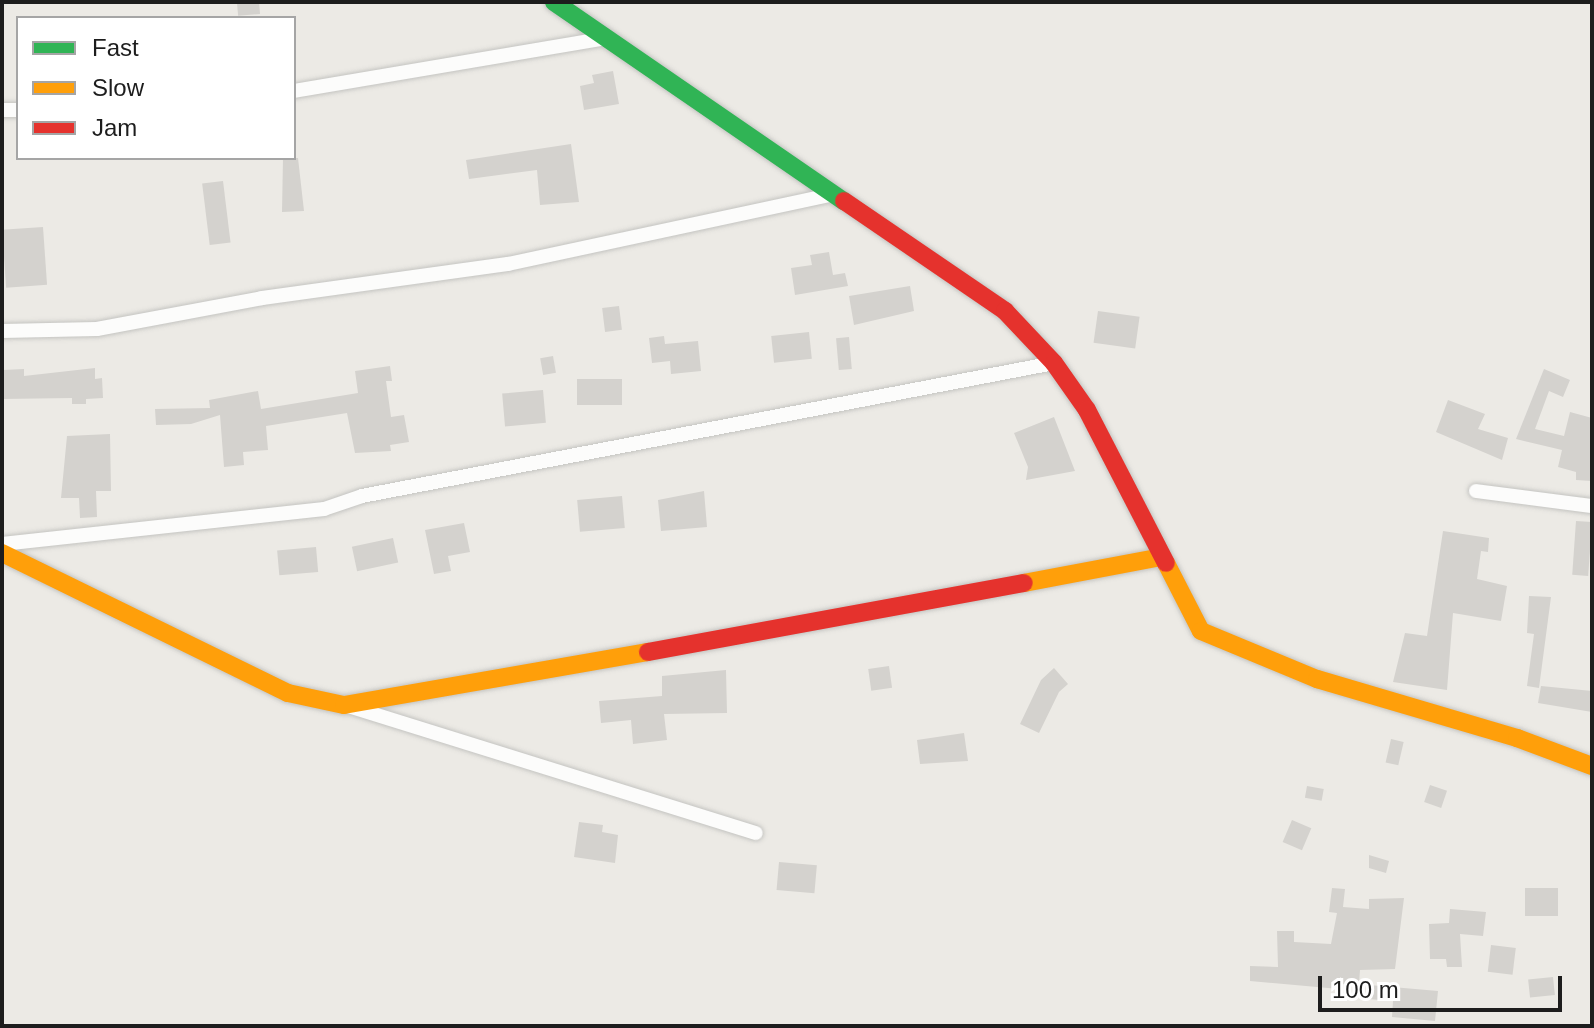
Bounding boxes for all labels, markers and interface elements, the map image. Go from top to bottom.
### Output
legend [16,16,296,160]
text: Fast [92,34,139,61]
text: Slow [92,74,144,101]
text: Jam [92,114,137,141]
scale bar [1322,960,1566,1010]
text: 100 m [1332,976,1399,1003]

